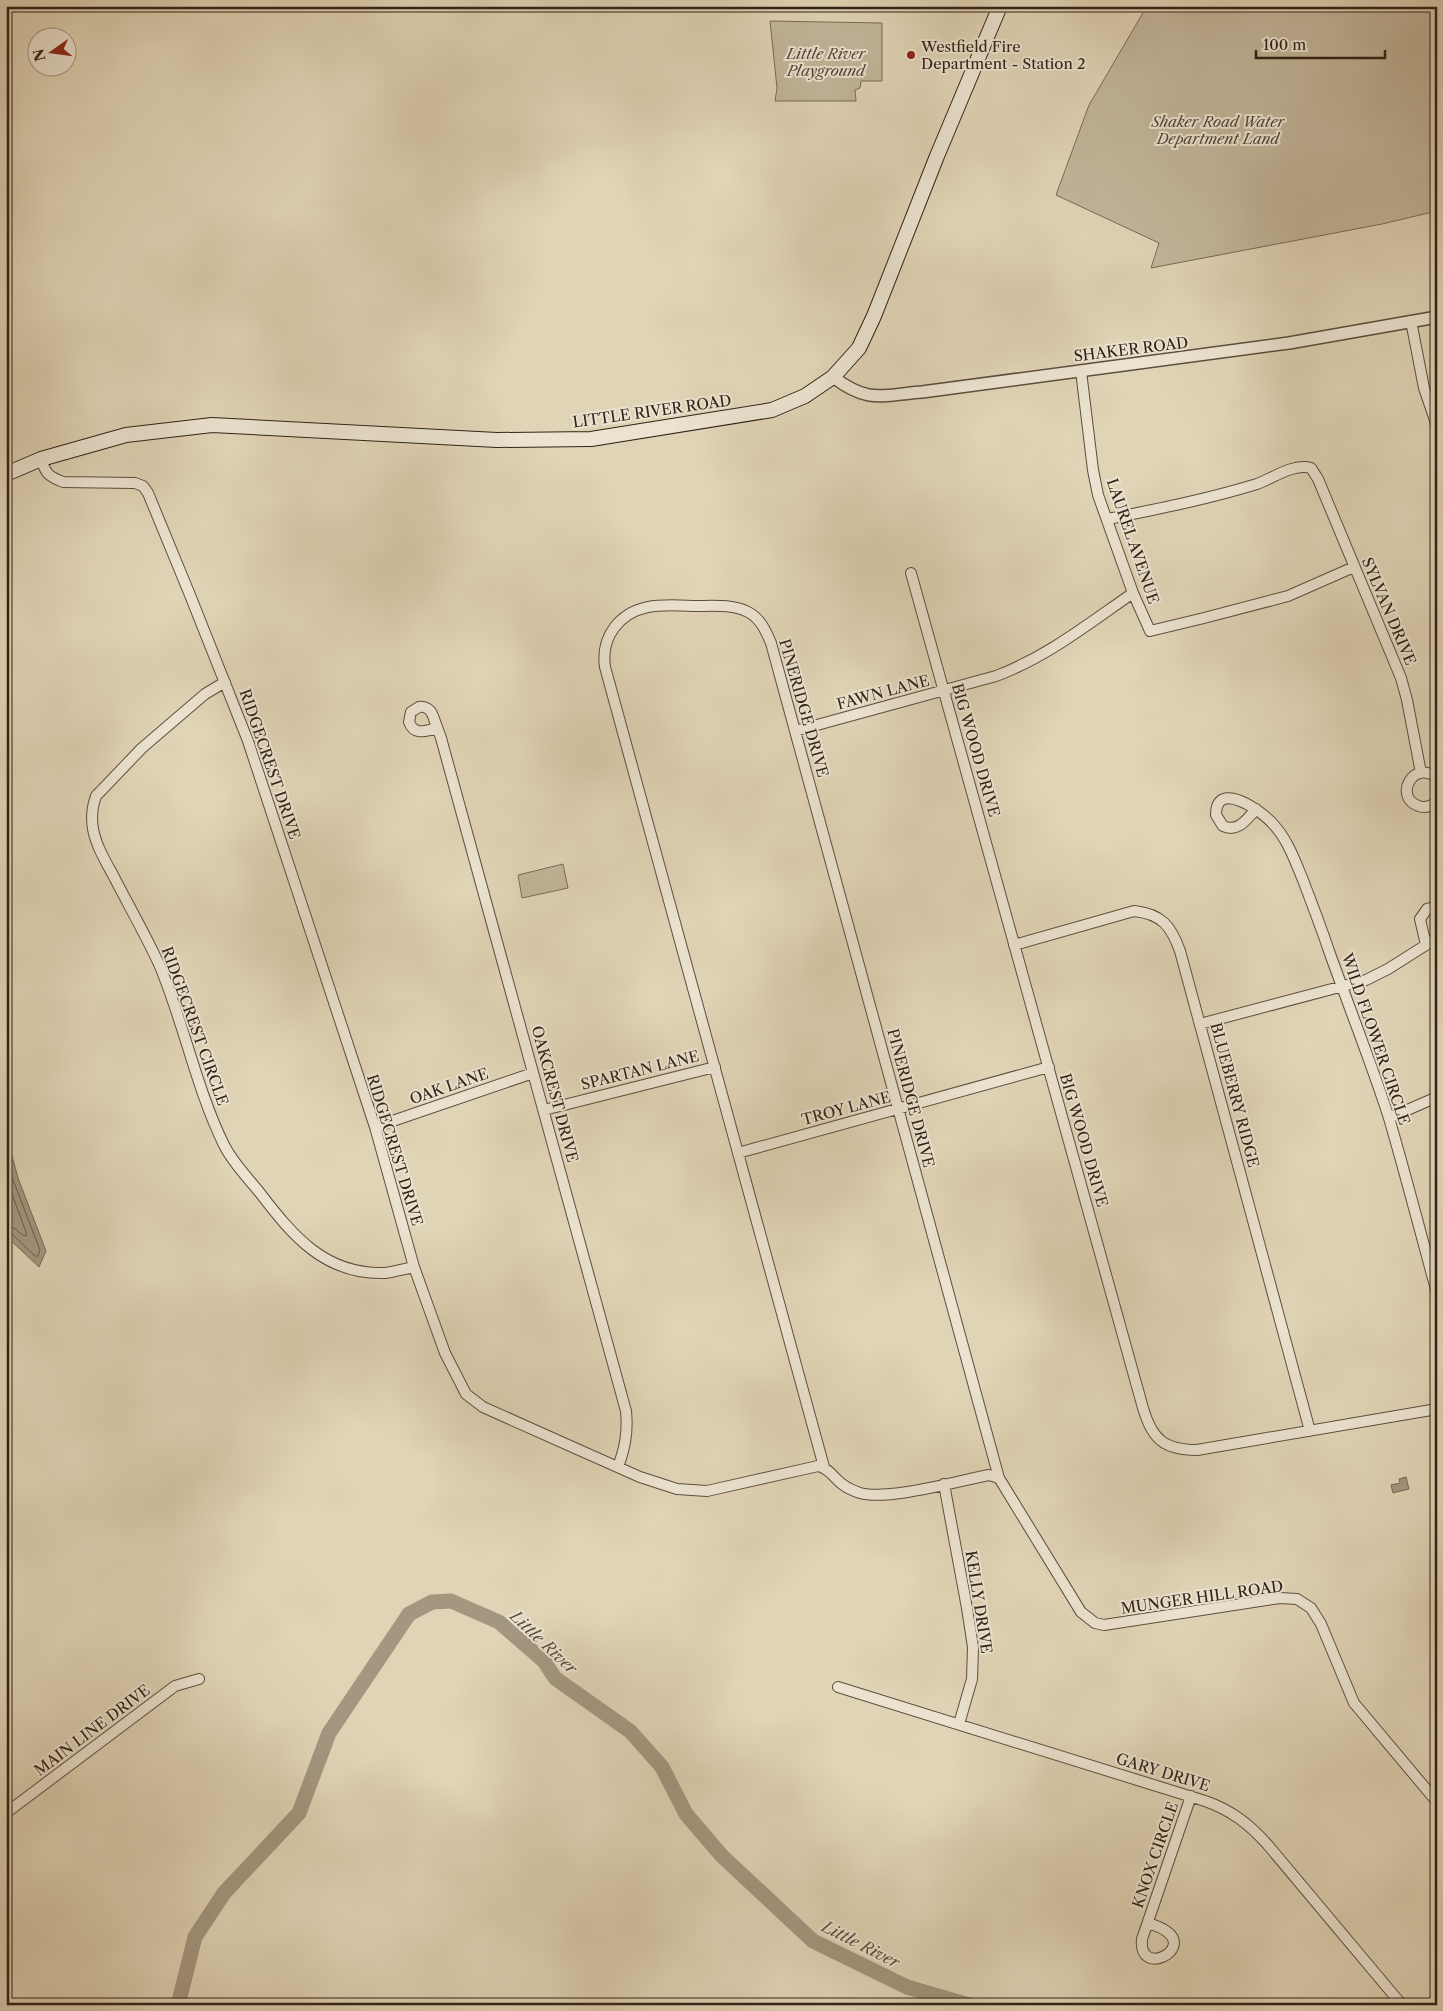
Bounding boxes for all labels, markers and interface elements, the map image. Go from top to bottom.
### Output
north arrow [28,28,78,78]
scale bar [1256,28,1384,60]
text: 100 m [1263,35,1306,54]
place label: Westfield Fire Department - Station 2 [920,37,1086,73]
park label: Little River Playground [785,44,867,80]
text: N [29,47,50,63]
marker: Westfield Fire Department - Station 2 [905,49,917,61]
park label: Shaker Road Water Department Land [1150,112,1286,148]
street label: SHAKER ROAD [1073,333,1189,365]
street label: LITTLE RIVER ROAD [571,390,733,432]
street label: LAUREL AVENUE [1103,476,1163,606]
street label: SYLVAN DRIVE [1358,554,1420,668]
street label: PINERIDGE DRIVE [775,637,833,779]
street label: FAWN LANE [835,670,931,714]
street label: BIG WOOD DRIVE [948,681,1004,819]
street label: RIDGECREST DRIVE [235,686,305,842]
street label: RIDGECREST CIRCLE [157,944,233,1108]
street label: WILD FLOWER CIRCLE [1337,950,1414,1127]
street label: BLUEBERRY RIDGE [1206,1020,1264,1170]
street label: OAKCREST DRIVE [528,1024,582,1164]
street label: PINERIDGE DRIVE [883,1026,939,1170]
street label: SPARTAN LANE [579,1046,701,1094]
street label: OAK LANE [407,1064,491,1108]
street label: BIG WOOD DRIVE [1056,1071,1112,1209]
street label: RIDGECREST DRIVE [363,1072,427,1228]
street label: TROY LANE [799,1087,893,1129]
street label: KELLY DRIVE [961,1549,997,1655]
street label: MUNGER HILL ROAD [1120,1576,1284,1618]
water label: Little River [505,1604,583,1679]
street label: MAIN LINE DRIVE [30,1680,154,1780]
street label: GARY DRIVE [1114,1749,1212,1795]
street label: KNOX CIRCLE [1128,1799,1182,1911]
water label: Little River [817,1915,905,1973]

